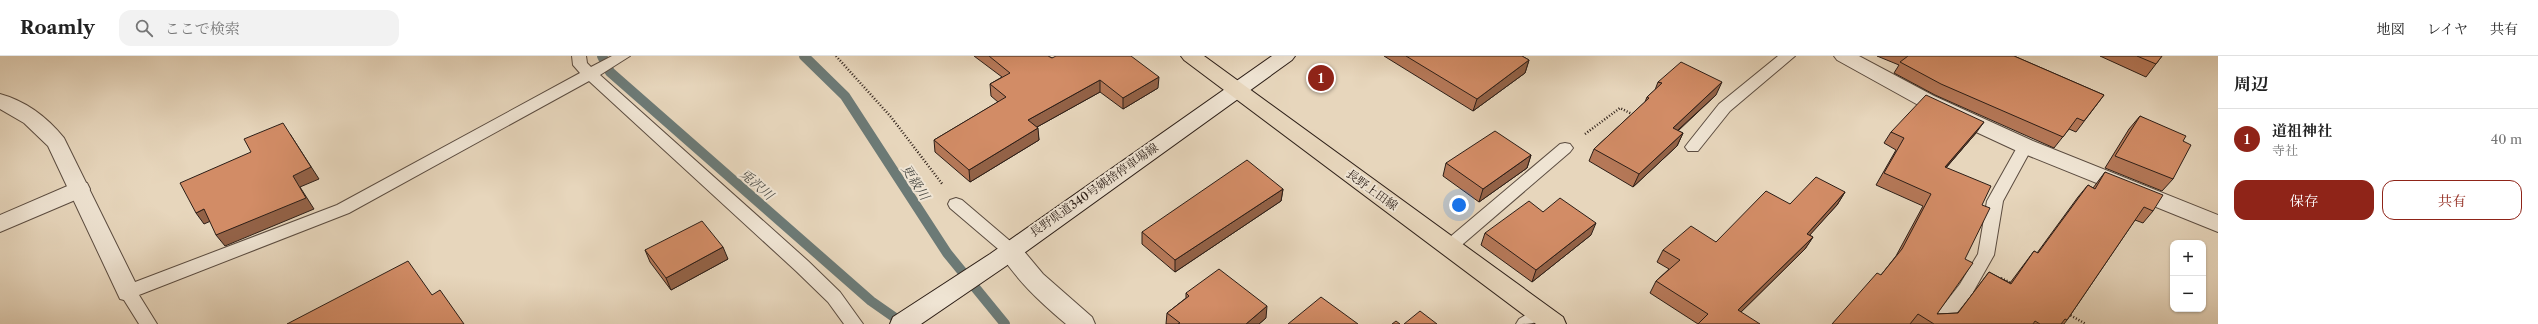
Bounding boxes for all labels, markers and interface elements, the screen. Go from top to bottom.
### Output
search box [119,10,399,46]
text: Roamly [20,16,95,39]
icon: search [133,17,155,39]
text: ここで検索 [165,19,240,38]
text: 地図 [2377,20,2405,38]
text: レイヤ [2427,20,2468,38]
text: 共有 [2490,20,2518,38]
pin: 1 [1308,63,1334,93]
text: 周辺 [2234,74,2268,94]
text: 道祖神社 [2272,121,2332,140]
text: 1 [2244,131,2250,147]
text: 40 m [2491,131,2522,147]
street label: 長野県道340号姨捨停車場線 [1027,140,1161,240]
text: 寺社 [2272,142,2298,158]
water label: 更級川 [899,161,934,204]
water label: 兎沢川 [737,165,778,204]
street label: 長野上田線 [1344,166,1401,213]
button: 保存 [2234,180,2374,220]
button: 共有 [2382,180,2522,220]
your location [1449,195,1469,215]
map controls [2170,240,2206,312]
button: + [2170,240,2206,276]
button: − [2170,276,2206,312]

